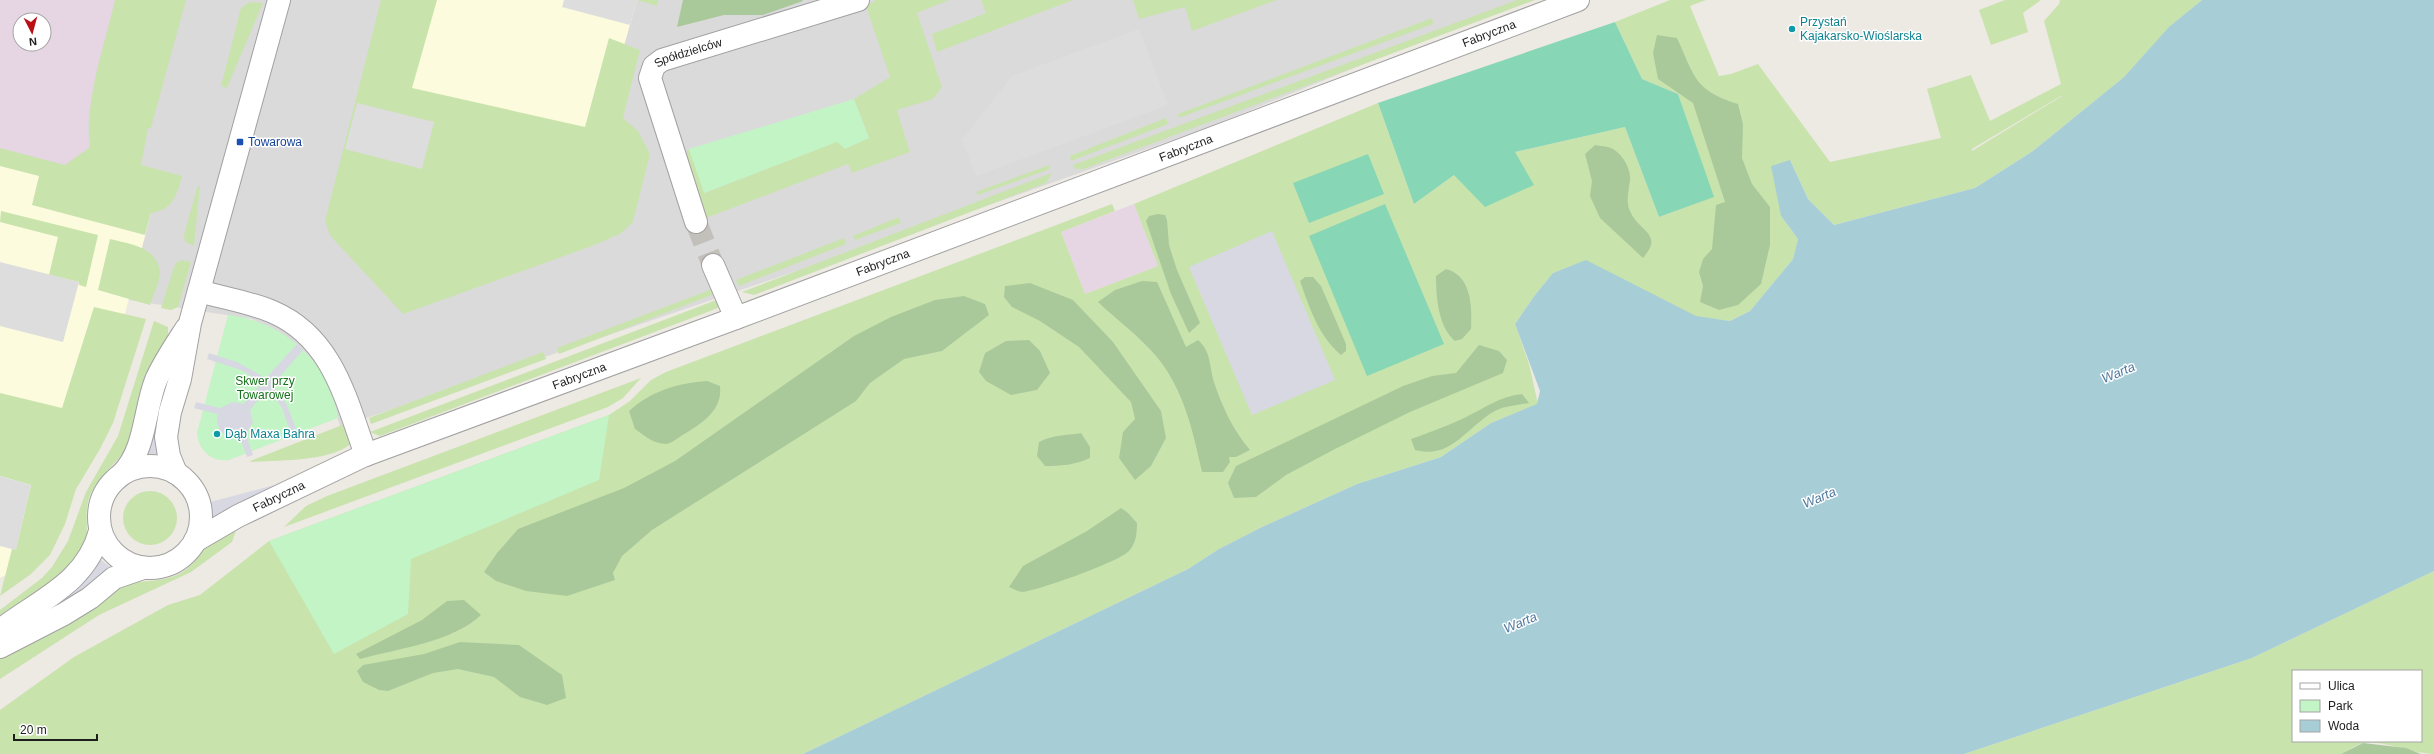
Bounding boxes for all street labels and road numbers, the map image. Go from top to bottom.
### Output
street label: Fabryczna [1460,17,1518,50]
street label: Spółdzielców [651,35,724,70]
street label: Fabryczna [1157,132,1215,165]
street label: Fabryczna [854,246,912,279]
street label: Fabryczna [551,360,608,392]
street label: Fabryczna [250,478,307,515]

